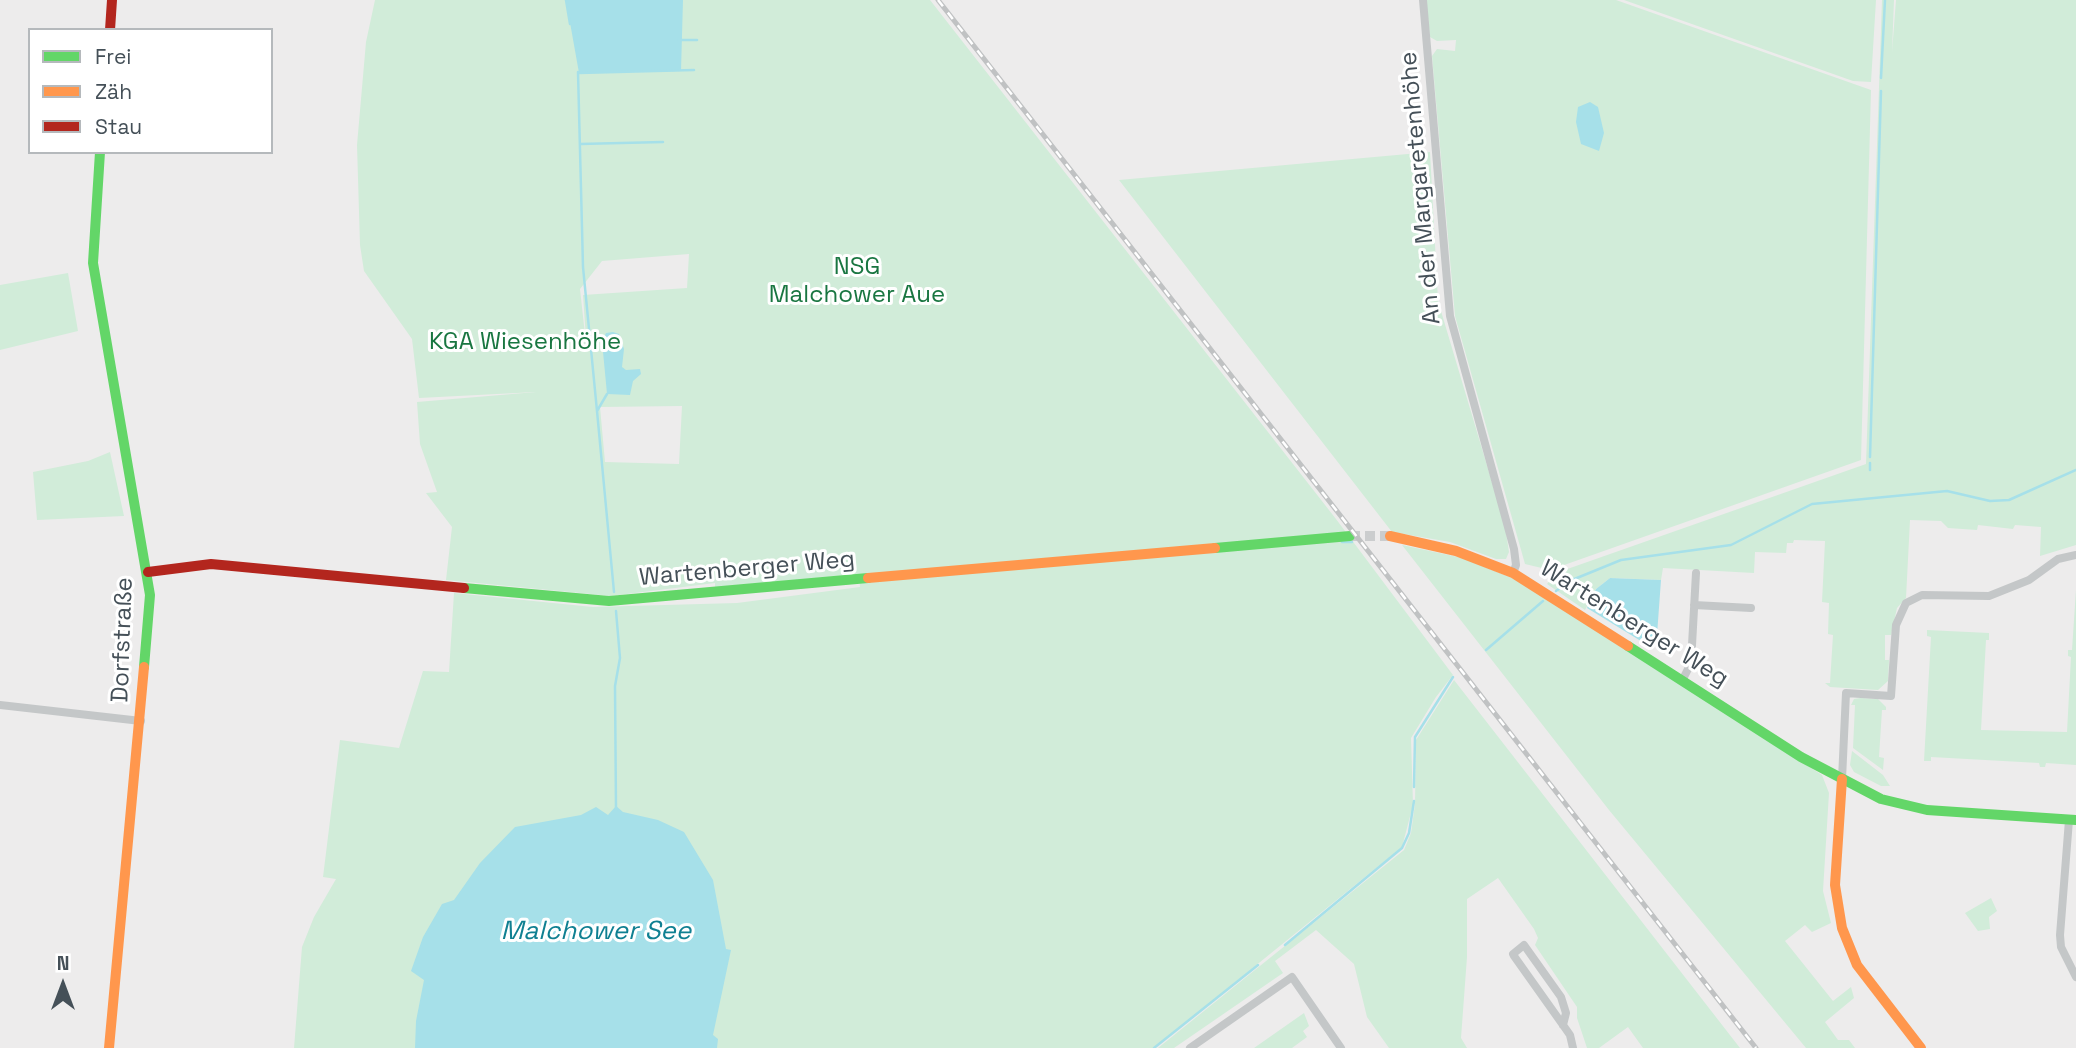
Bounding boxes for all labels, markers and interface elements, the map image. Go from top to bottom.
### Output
legend [28,28,273,154]
text: Frei [95,43,131,70]
street label: An der Margaretenhöhe [1395,50,1447,326]
text: Zäh [95,78,132,105]
text: Stau [95,113,142,140]
park label: NSG Malchower Aue [769,253,945,309]
park label: KGA Wiesenhöhe [429,328,621,356]
street label: Wartenberger Weg [638,545,856,593]
street label: Wartenberger Weg [1535,554,1733,694]
street label: Dorfstraße [106,577,140,703]
water label: Malchower See [501,916,691,948]
north arrow [28,950,98,1020]
text: N [57,951,69,976]

